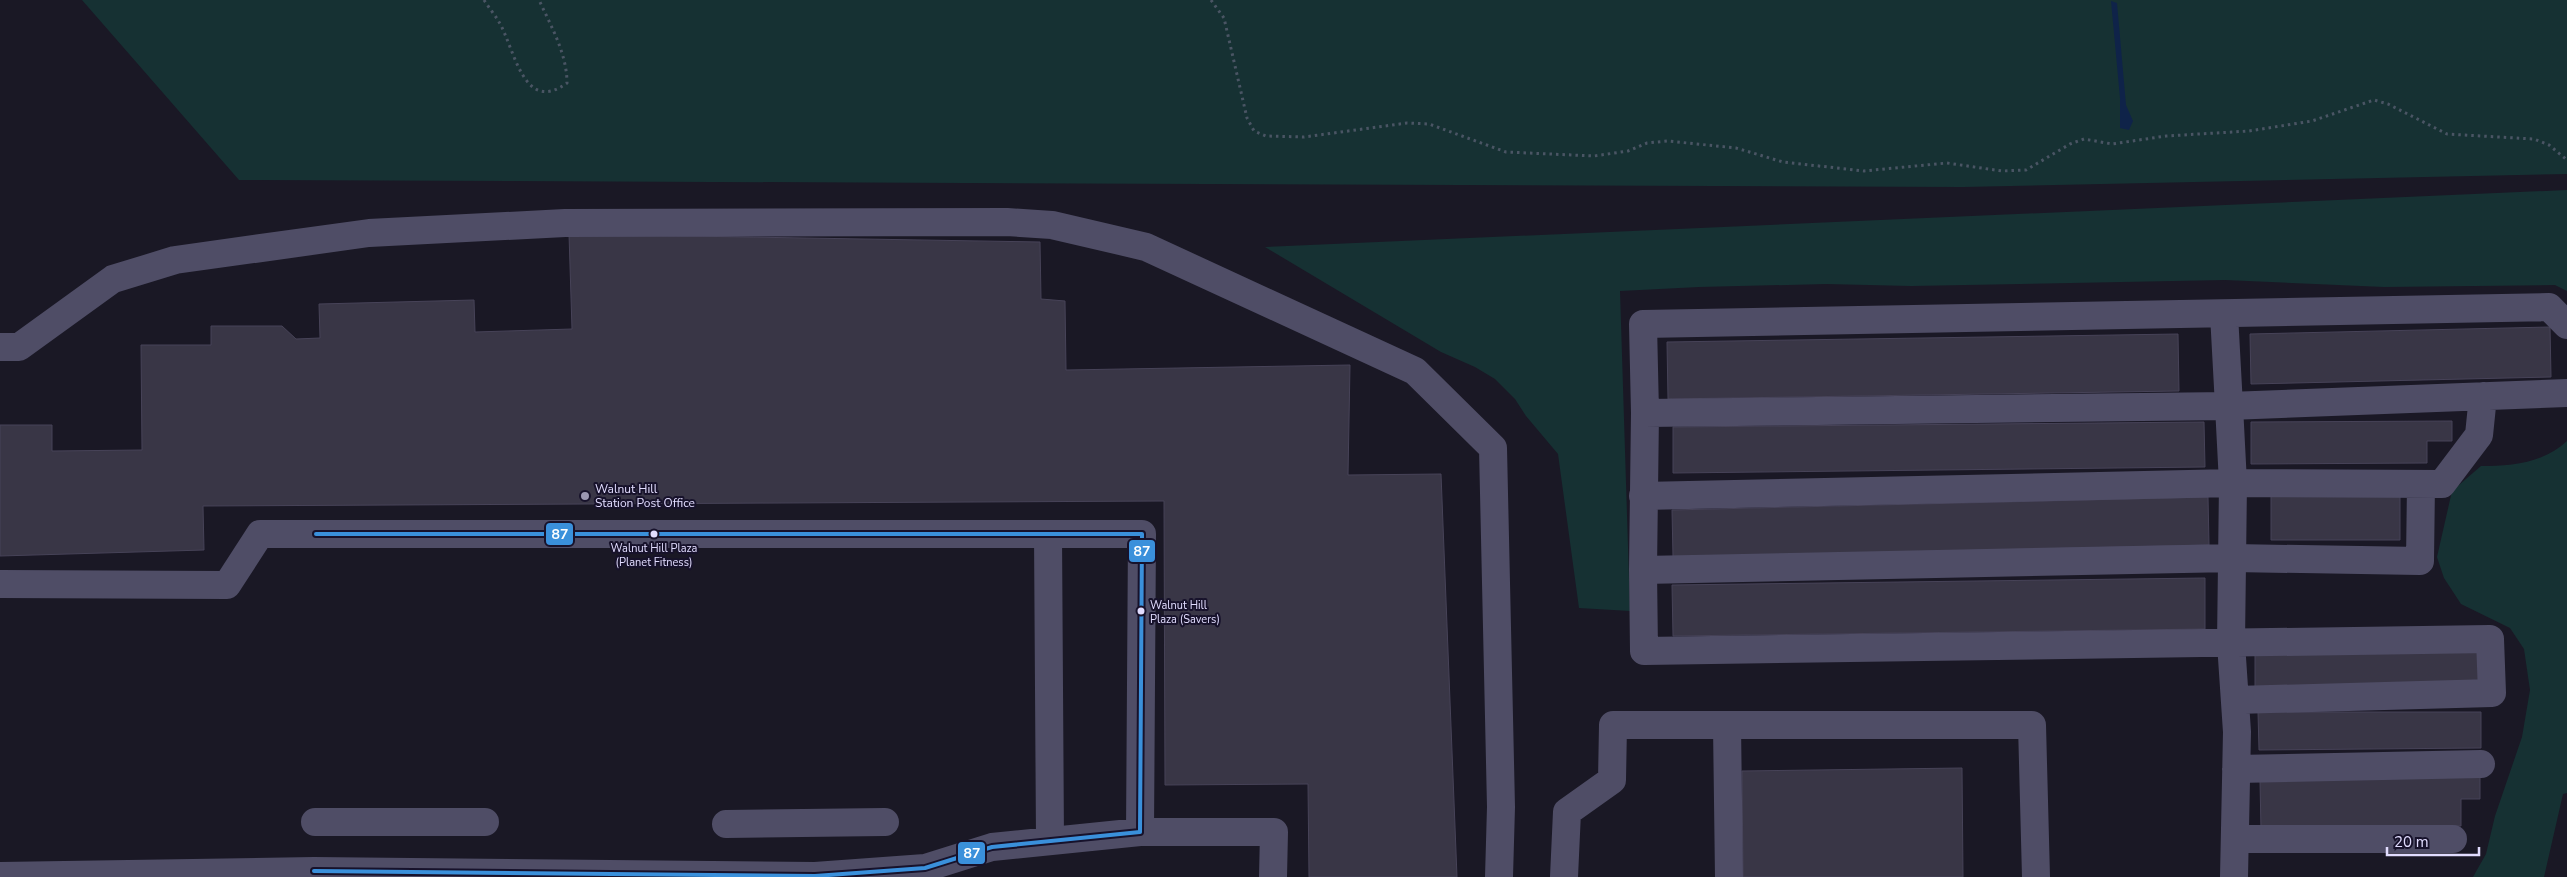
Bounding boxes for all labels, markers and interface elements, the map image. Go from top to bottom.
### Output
place label: Walnut Hill Station Post Office [595,481,695,511]
marker: Walnut Hill Station Post Office [579,490,591,502]
line badge: 87 [545,522,574,546]
text: 87 [552,525,568,544]
marker: Walnut Hill Plaza (Planet Fitness) [649,529,659,539]
line badge: 87 [1128,539,1156,563]
place label: Walnut Hill Plaza (Planet Fitness) [611,541,698,570]
text: 87 [1134,542,1150,561]
place label: Walnut Hill Plaza (Savers) [1150,598,1220,627]
marker: Walnut Hill Plaza (Savers) [1136,606,1146,616]
scale bar [2387,824,2480,856]
text: 20 m [2394,832,2429,852]
line badge: 87 [957,841,986,865]
text: 87 [964,844,980,863]

